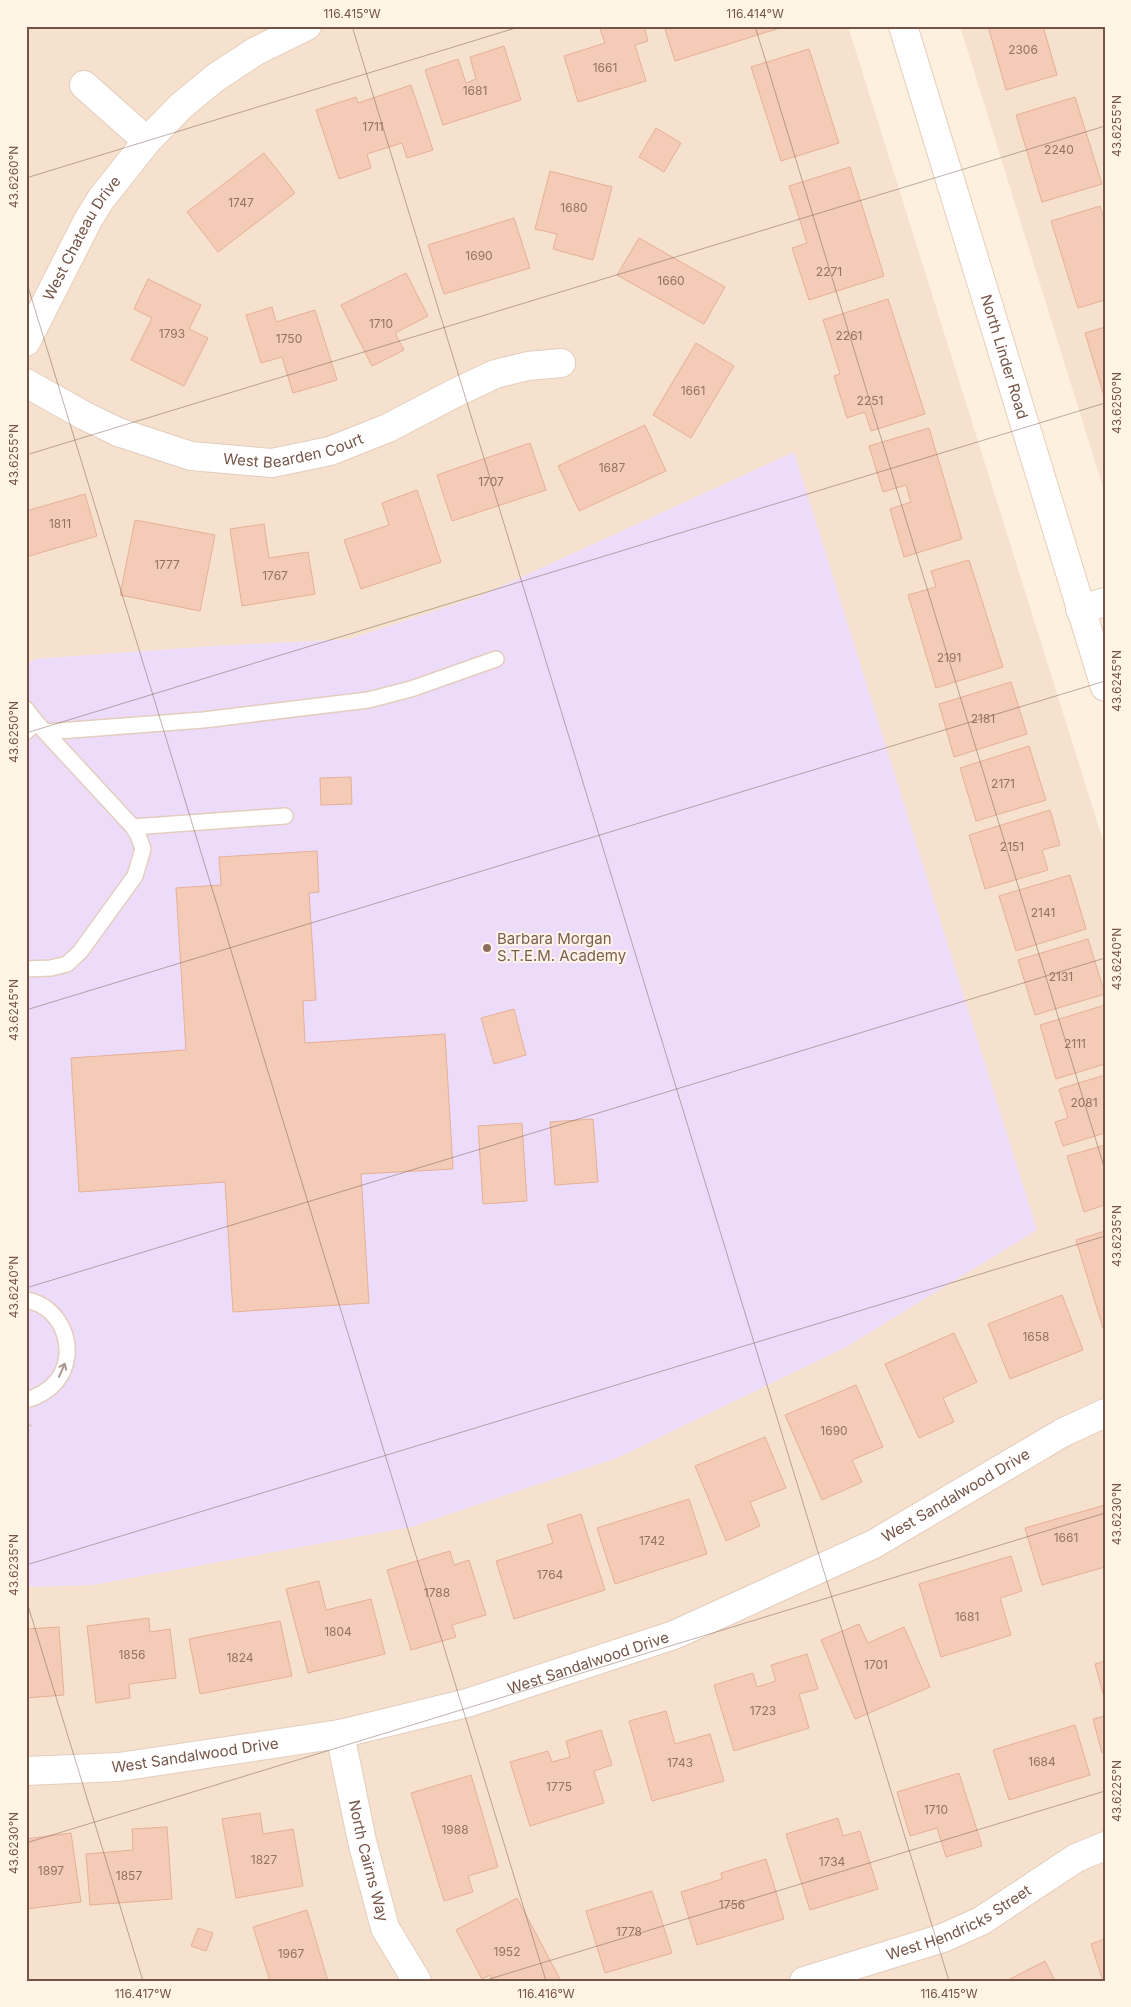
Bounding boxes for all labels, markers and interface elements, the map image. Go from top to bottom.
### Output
text: 116.415°W [323,6,381,21]
text: 116.414°W [726,6,784,21]
house number: 2306 [1008,42,1038,57]
house number: 1661 [593,60,617,75]
house number: 1681 [463,83,487,98]
text: 43.6255°N [1109,95,1124,157]
house number: 1711 [362,119,384,134]
house number: 2240 [1044,142,1074,157]
text: 43.6260°N [6,146,21,208]
street label: West Chateau Drive [39,172,125,304]
house number: 1747 [228,195,254,210]
house number: 1680 [560,200,588,215]
house number: 1690 [465,248,493,263]
house number: 2271 [816,264,842,279]
house number: 1660 [657,273,685,288]
street label: North Linder Road [977,292,1033,421]
house number: 1710 [369,316,393,331]
house number: 1793 [159,326,185,341]
house number: 2261 [836,328,862,343]
house number: 1750 [276,331,302,346]
text: 43.6250°N [1109,372,1124,434]
house number: 1661 [681,383,705,398]
house number: 2251 [857,393,883,408]
text: 43.6255°N [6,424,21,486]
street label: West Bearden Court [222,429,366,472]
house number: 1687 [599,460,625,475]
house number: 1707 [478,474,504,489]
house number: 1811 [49,516,71,531]
house number: 1777 [154,557,180,572]
house number: 1767 [262,568,288,583]
house number: 2191 [937,650,961,665]
text: 43.6245°N [1109,650,1124,712]
text: 43.6250°N [6,701,21,763]
house number: 2181 [971,711,995,726]
house number: 2171 [991,776,1015,791]
house number: 2151 [1000,839,1024,854]
house number: 2141 [1031,905,1055,920]
text: 43.6240°N [1109,928,1124,990]
place label: Barbara Morgan S.T.E.M. Academy [497,929,627,965]
marker: Barbara Morgan S.T.E.M. Academy [481,942,493,954]
house number: 2131 [1049,969,1073,984]
text: 43.6245°N [6,979,21,1041]
house number: 2111 [1064,1036,1086,1051]
house number: 2081 [1070,1095,1098,1110]
text: 43.6235°N [1109,1205,1124,1267]
text: 43.6240°N [6,1256,21,1318]
house number: 1658 [1022,1329,1050,1344]
one-way arrow [57,1363,67,1378]
house number: 1690 [820,1423,848,1438]
street label: West Sandalwood Drive [878,1444,1033,1546]
text: 43.6230°N [1109,1483,1124,1545]
house number: 1661 [1054,1530,1078,1545]
house number: 1742 [639,1533,665,1548]
text: 43.6235°N [6,1534,21,1596]
house number: 1764 [537,1567,564,1582]
house number: 1788 [424,1585,450,1600]
house number: 1681 [955,1609,979,1624]
house number: 1804 [324,1624,352,1639]
street label: West Sandalwood Drive [505,1627,671,1698]
house number: 1856 [118,1647,146,1662]
house number: 1824 [226,1650,254,1665]
house number: 1701 [864,1657,888,1672]
house number: 1723 [750,1703,776,1718]
street label: West Sandalwood Drive [111,1733,280,1776]
house number: 1684 [1028,1754,1056,1769]
house number: 1743 [667,1755,693,1770]
text: 43.6225°N [1109,1760,1124,1822]
house number: 1775 [546,1779,572,1794]
street label: North Cairns Way [345,1798,393,1924]
house number: 1710 [924,1802,948,1817]
text: 43.6230°N [6,1812,21,1874]
house number: 1988 [441,1822,469,1837]
house number: 1827 [251,1852,277,1867]
house number: 1734 [819,1854,846,1869]
house number: 1897 [38,1863,64,1878]
house number: 1857 [116,1868,142,1883]
street label: West Hendricks Street [884,1880,1035,1964]
house number: 1756 [719,1897,745,1912]
house number: 1778 [616,1924,642,1939]
house number: 1952 [494,1944,520,1959]
house number: 1967 [278,1946,304,1961]
text: 116.417°W [115,1986,172,2001]
text: 116.416°W [517,1986,575,2001]
text: 116.415°W [920,1986,978,2001]

